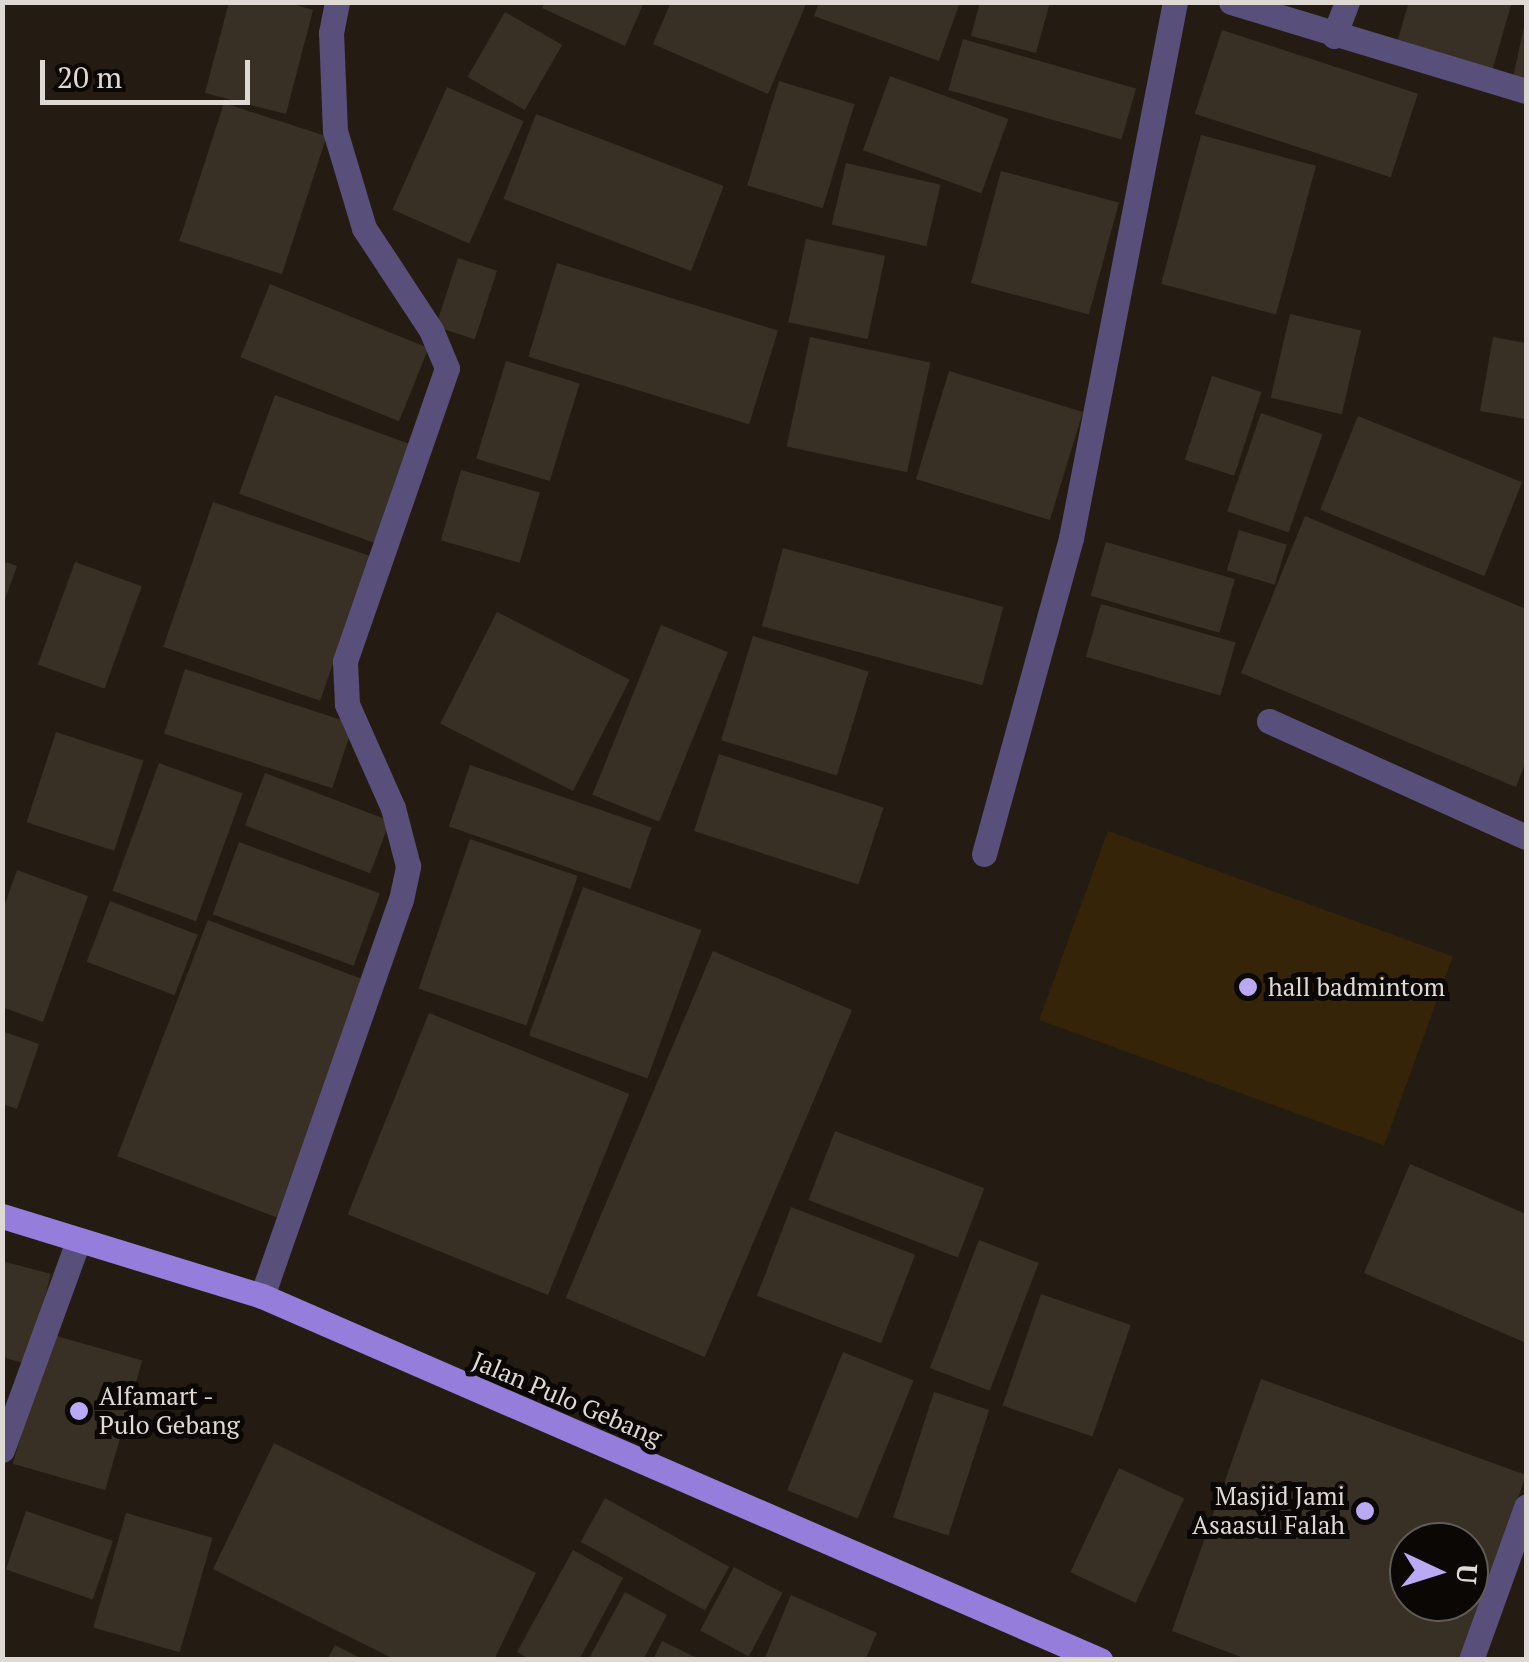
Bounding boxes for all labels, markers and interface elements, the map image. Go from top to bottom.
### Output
scale bar [45,40,255,102]
text: 20 m [57,57,122,97]
place label: hall badmintom [1268,972,1445,1002]
marker: hall badmintom [1237,976,1259,998]
street label: Jalan Pulo Gebang [468,1346,666,1452]
place label: Alfamart - Pulo Gebang [99,1382,240,1441]
marker: Alfamart - Pulo Gebang [68,1400,90,1422]
place label: Masjid Jami Asaasul Falah [1192,1482,1345,1541]
marker: Masjid Jami Asaasul Falah [1354,1500,1376,1522]
north arrow [1389,1522,1489,1622]
text: U [1448,1563,1487,1585]

